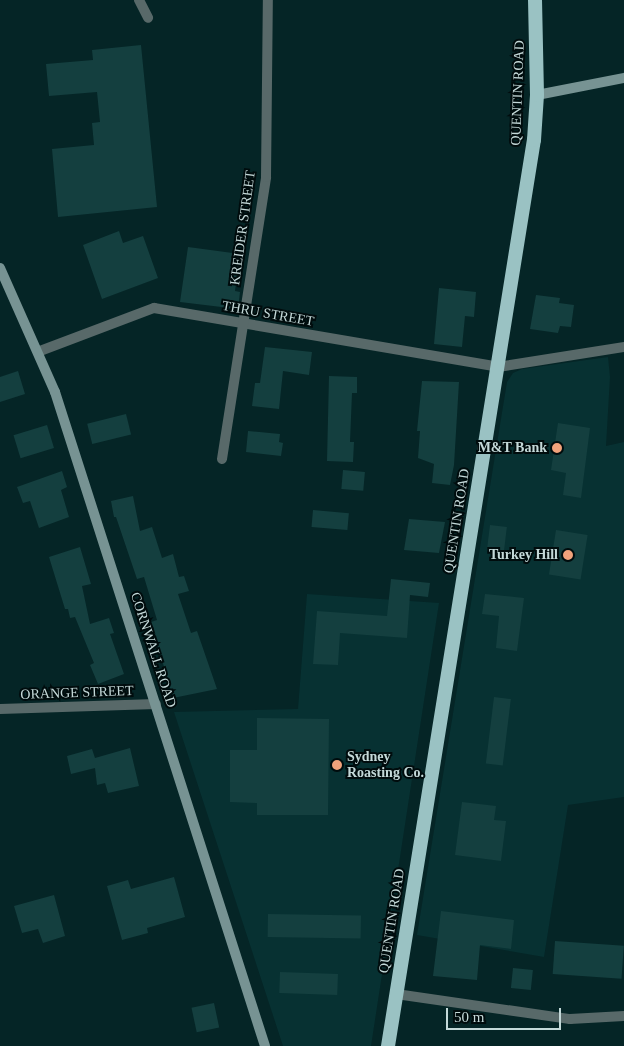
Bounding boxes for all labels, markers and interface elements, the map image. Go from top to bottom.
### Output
street label: QUENTIN ROAD [508,40,528,146]
street label: KREIDER STREET [227,170,259,286]
street label: THRU STREET [221,298,315,330]
place label: M&T Bank [477,440,547,456]
marker: M&T Bank [551,442,563,454]
street label: QUENTIN ROAD [440,468,474,574]
place label: Turkey Hill [489,547,558,563]
marker: Turkey Hill [562,549,574,561]
street label: CORNWALL ROAD [126,590,180,710]
street label: ORANGE STREET [20,683,134,703]
place label: Sydney Roasting Co. [347,749,424,782]
marker: Sydney Roasting Co. [331,759,343,771]
street label: QUENTIN ROAD [375,868,409,974]
scale bar [449,998,564,1030]
text: 50 m [454,1009,484,1025]

